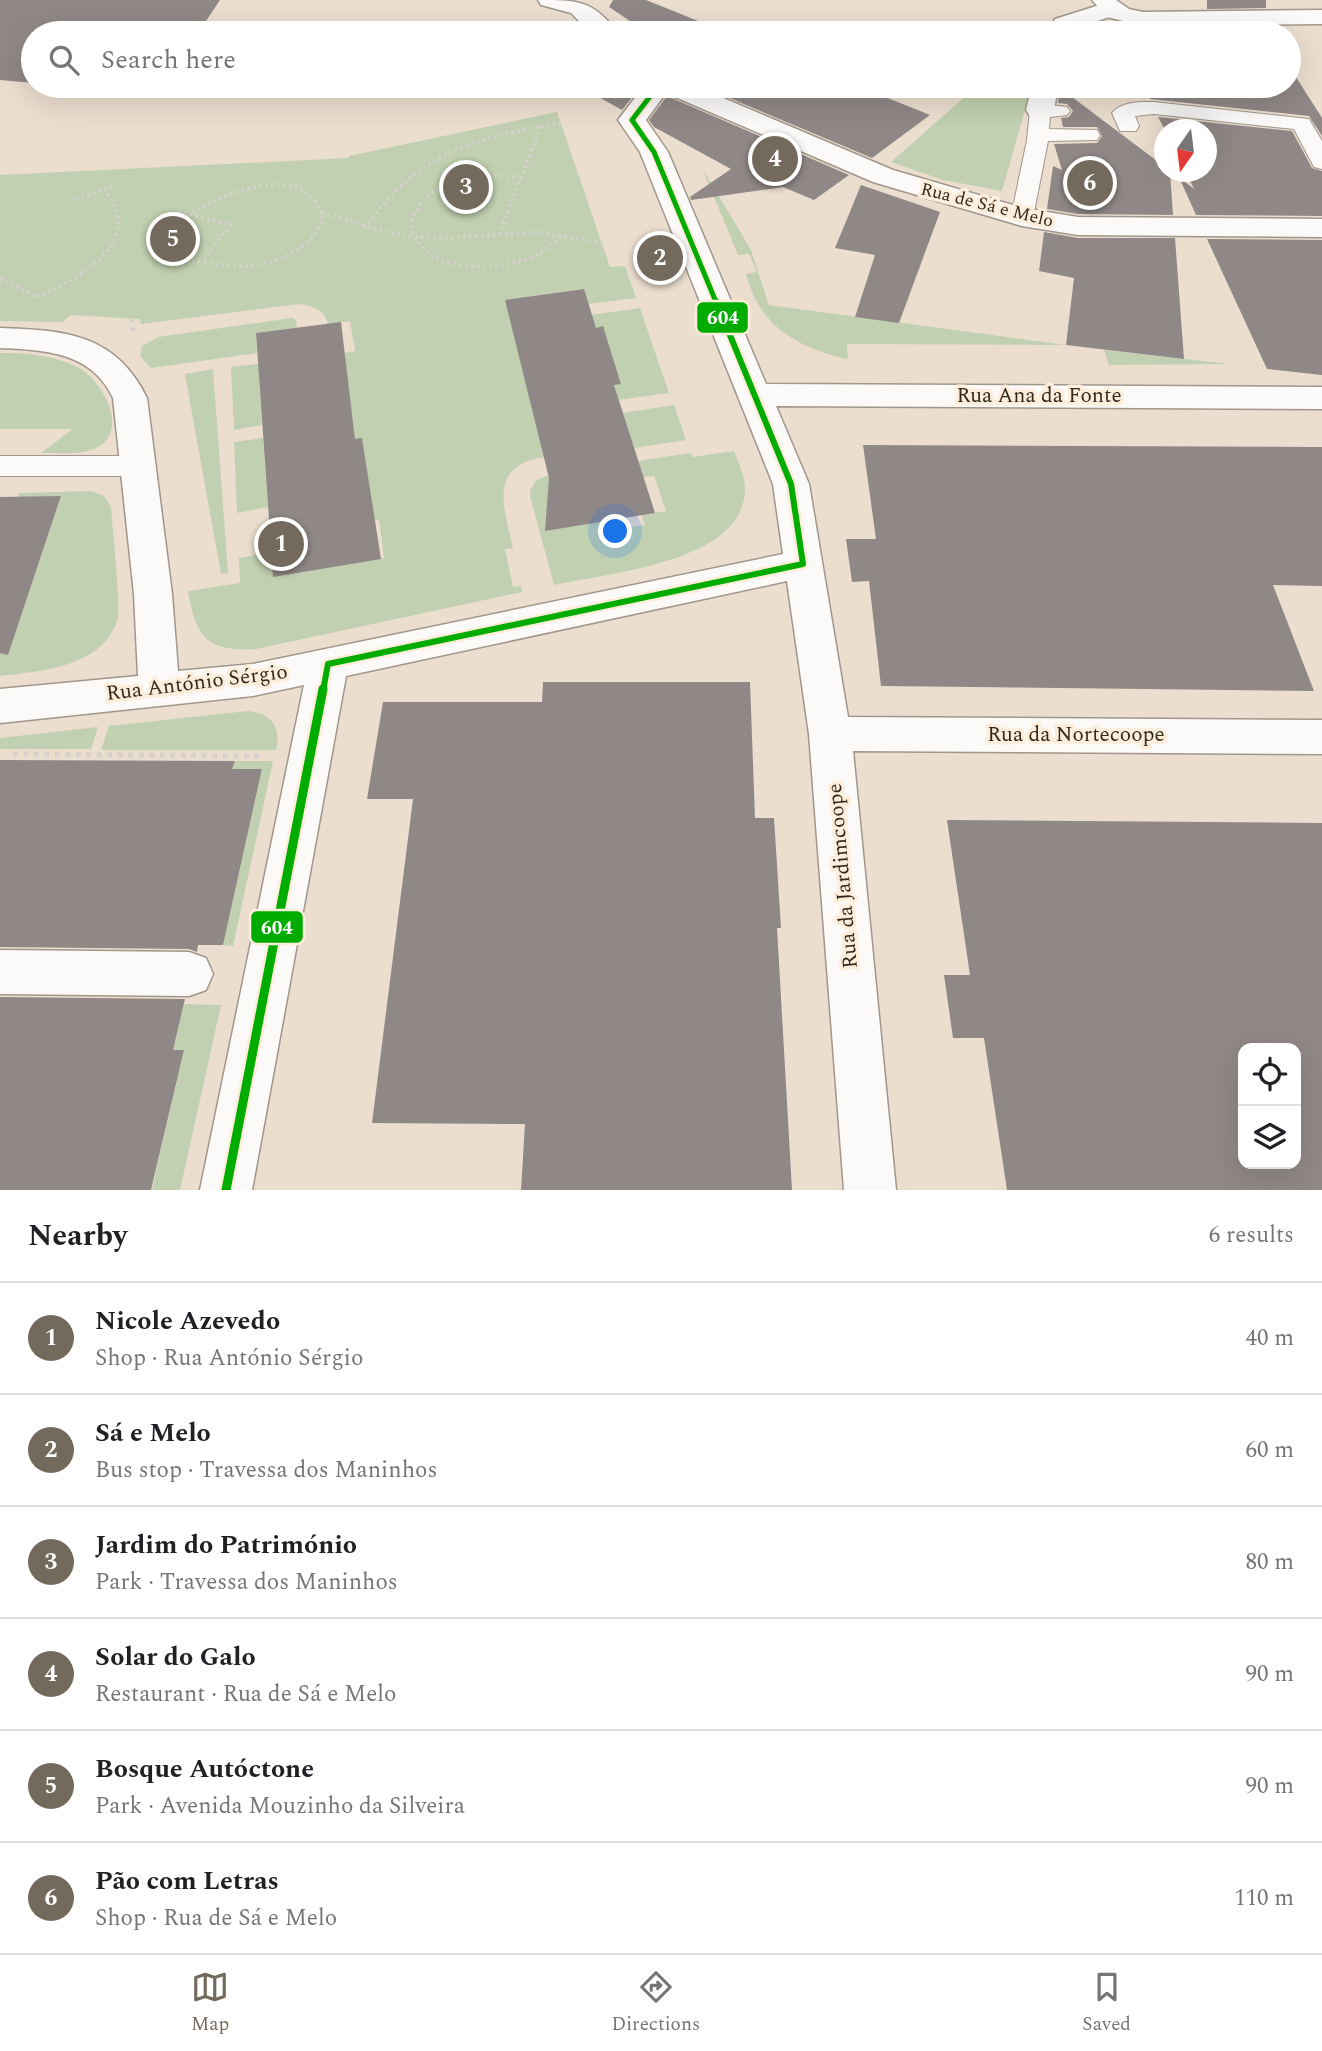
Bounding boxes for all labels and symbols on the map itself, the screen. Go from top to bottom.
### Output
north arrow [1154,119,1217,182]
pin: 4 [752,133,798,185]
pin: 6 [1067,157,1113,209]
pin: 3 [443,161,489,213]
street label: Rua de Sá e Melo [918,175,1056,235]
pin: 5 [150,213,196,265]
pin: 2 [637,232,683,284]
line badge: 604 [696,301,749,334]
text: 604 [707,304,739,333]
street label: Rua Ana da Fonte [956,380,1122,412]
your location [598,514,632,548]
pin: 1 [258,518,304,570]
street label: Rua António Sérgio [104,656,290,710]
street label: Rua da Nortecoope [987,719,1165,751]
street label: Rua da Jardimcoope [819,782,867,970]
line badge: 604 [250,910,304,944]
text: 604 [261,914,293,943]

